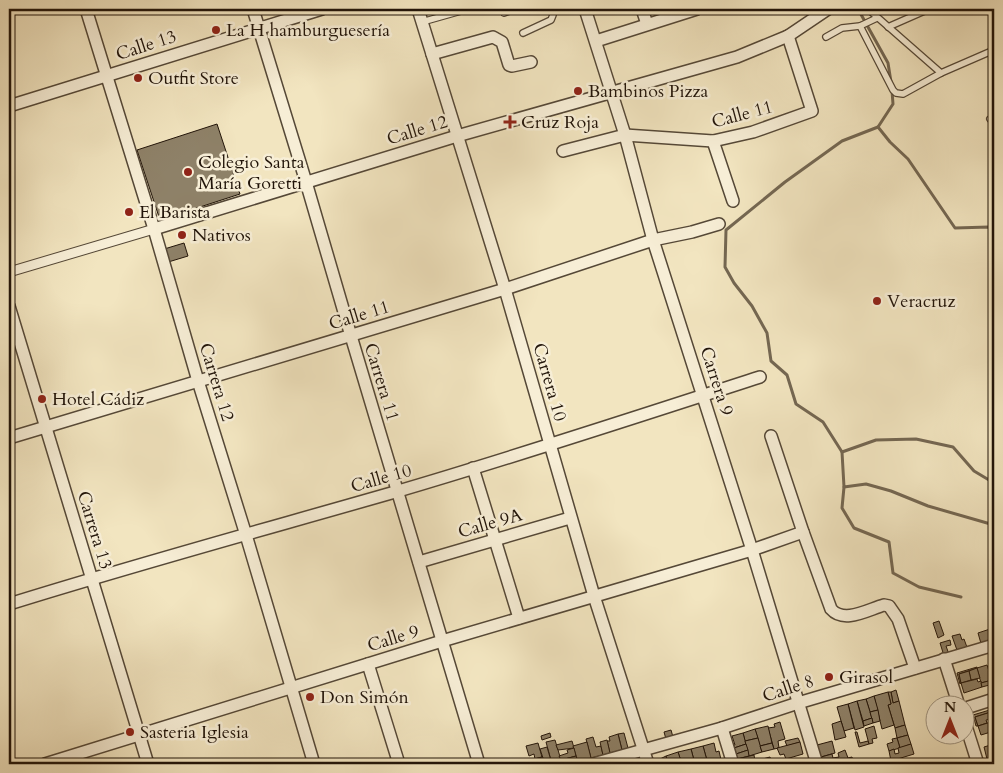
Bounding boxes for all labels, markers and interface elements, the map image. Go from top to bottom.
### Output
place label: La H hamburguesería [226,18,390,43]
street label: Calle 13 [113,24,180,67]
marker: La H hamburguesería [210,24,222,36]
place label: Outfit Store [148,66,239,91]
marker: Outfit Store [132,72,144,84]
place label: Bambinos Pizza [588,79,709,104]
marker: Bambinos Pizza [572,85,584,97]
street label: Calle 11 [709,94,775,135]
street label: Calle 12 [384,109,451,152]
place label: Cruz Roja [521,110,599,135]
marker: Cruz Roja [503,115,517,129]
place label: Colegio Santa María Goretti [198,150,305,196]
marker: Colegio Santa María Goretti [182,166,194,178]
place label: El Barista [139,200,211,225]
marker: El Barista [123,206,135,218]
place label: Nativos [192,223,251,248]
marker: Nativos [176,229,188,241]
place label: Veracruz [887,289,955,314]
street label: Calle 11 [326,294,393,337]
marker: Veracruz [871,295,883,307]
street label: Carrera 12 [193,340,240,424]
street label: Carrera 11 [358,340,405,424]
street label: Carrera 10 [526,340,573,424]
street label: Carrera 9 [694,343,739,419]
place label: Hotel Cádiz [52,387,144,412]
marker: Hotel Cádiz [36,393,48,405]
street label: Calle 10 [348,458,414,499]
street label: Carrera 13 [71,488,118,572]
street label: Calle 9A [455,502,525,545]
street label: Calle 9 [364,619,422,658]
place label: Girasol [839,665,893,690]
street label: Calle 8 [759,668,817,709]
marker: Girasol [823,671,835,683]
place label: Don Simón [320,685,409,710]
marker: Don Simón [304,691,316,703]
north arrow [926,696,976,746]
text: N [944,698,956,717]
place label: Sasteria Iglesia [140,720,249,745]
marker: Sasteria Iglesia [124,726,136,738]

